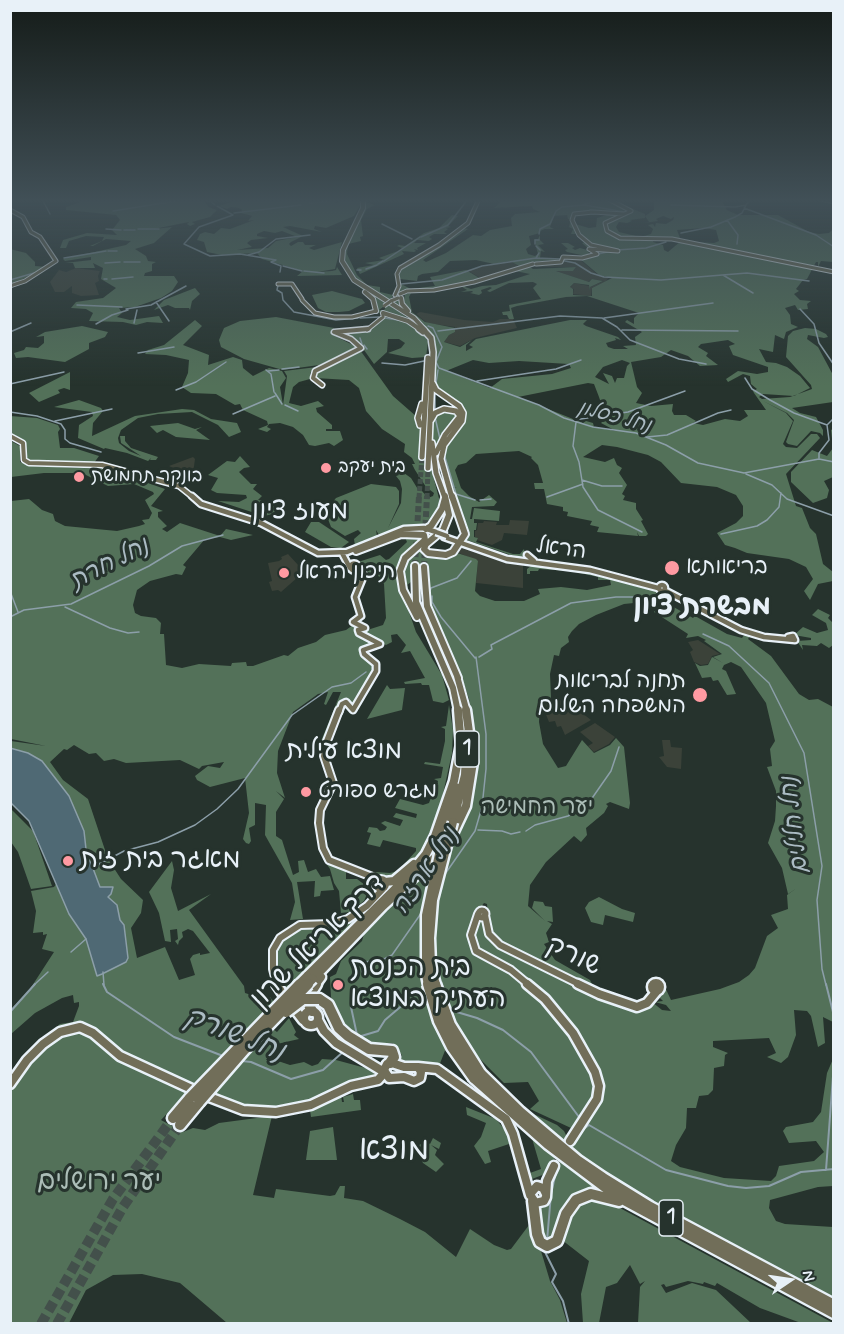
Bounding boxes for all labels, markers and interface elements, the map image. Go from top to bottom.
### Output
water label: נחל כסלון [575,397,653,439]
place label: בית יעקב [338,457,405,479]
marker: בית יעקב [319,461,333,475]
place label: בונקר תחמושת [91,466,202,488]
marker: בונקר תחמושת [72,470,86,484]
district label: מעוז ציון [252,497,348,529]
water label: נחל חרת [66,533,154,597]
street label: הראל [534,534,588,566]
place label: בריאותא [686,555,768,581]
marker: בריאותא [663,559,681,577]
place label: תיכון הראל [296,560,395,586]
marker: תיכון הראל [277,566,291,580]
district label: מבשרת ציון [633,591,771,625]
place label: תחנה לבריאות המשפחה השלום [538,669,686,720]
marker: תחנה לבריאות המשפחה השלום [691,686,709,704]
road number: 1 [455,731,479,767]
district label: מוצא עילית [286,737,402,769]
water label: נחל חלילים [776,775,816,875]
place label: מגרש ספורט [318,779,437,805]
marker: מגרש ספורט [299,785,313,799]
park label: יער החמישה [481,795,593,821]
water label: נחל ארזה [388,823,466,921]
place label: מאגר בית זית [80,845,241,877]
marker: מאגר בית זית [61,854,75,868]
street label: דרך אריאל שרון [245,868,393,1016]
street label: שורק [540,930,606,984]
place label: בית הכנסת העתיק במוצא [350,953,506,1016]
marker: בית הכנסת העתיק במוצא [331,978,345,992]
water label: נחל שורק [179,1002,289,1070]
district label: מוצא [359,1133,429,1171]
park label: יער ירושלים [37,1167,161,1199]
road number: 1 [659,1200,683,1236]
north arrow [760,1250,820,1310]
text: N [797,1268,819,1283]

